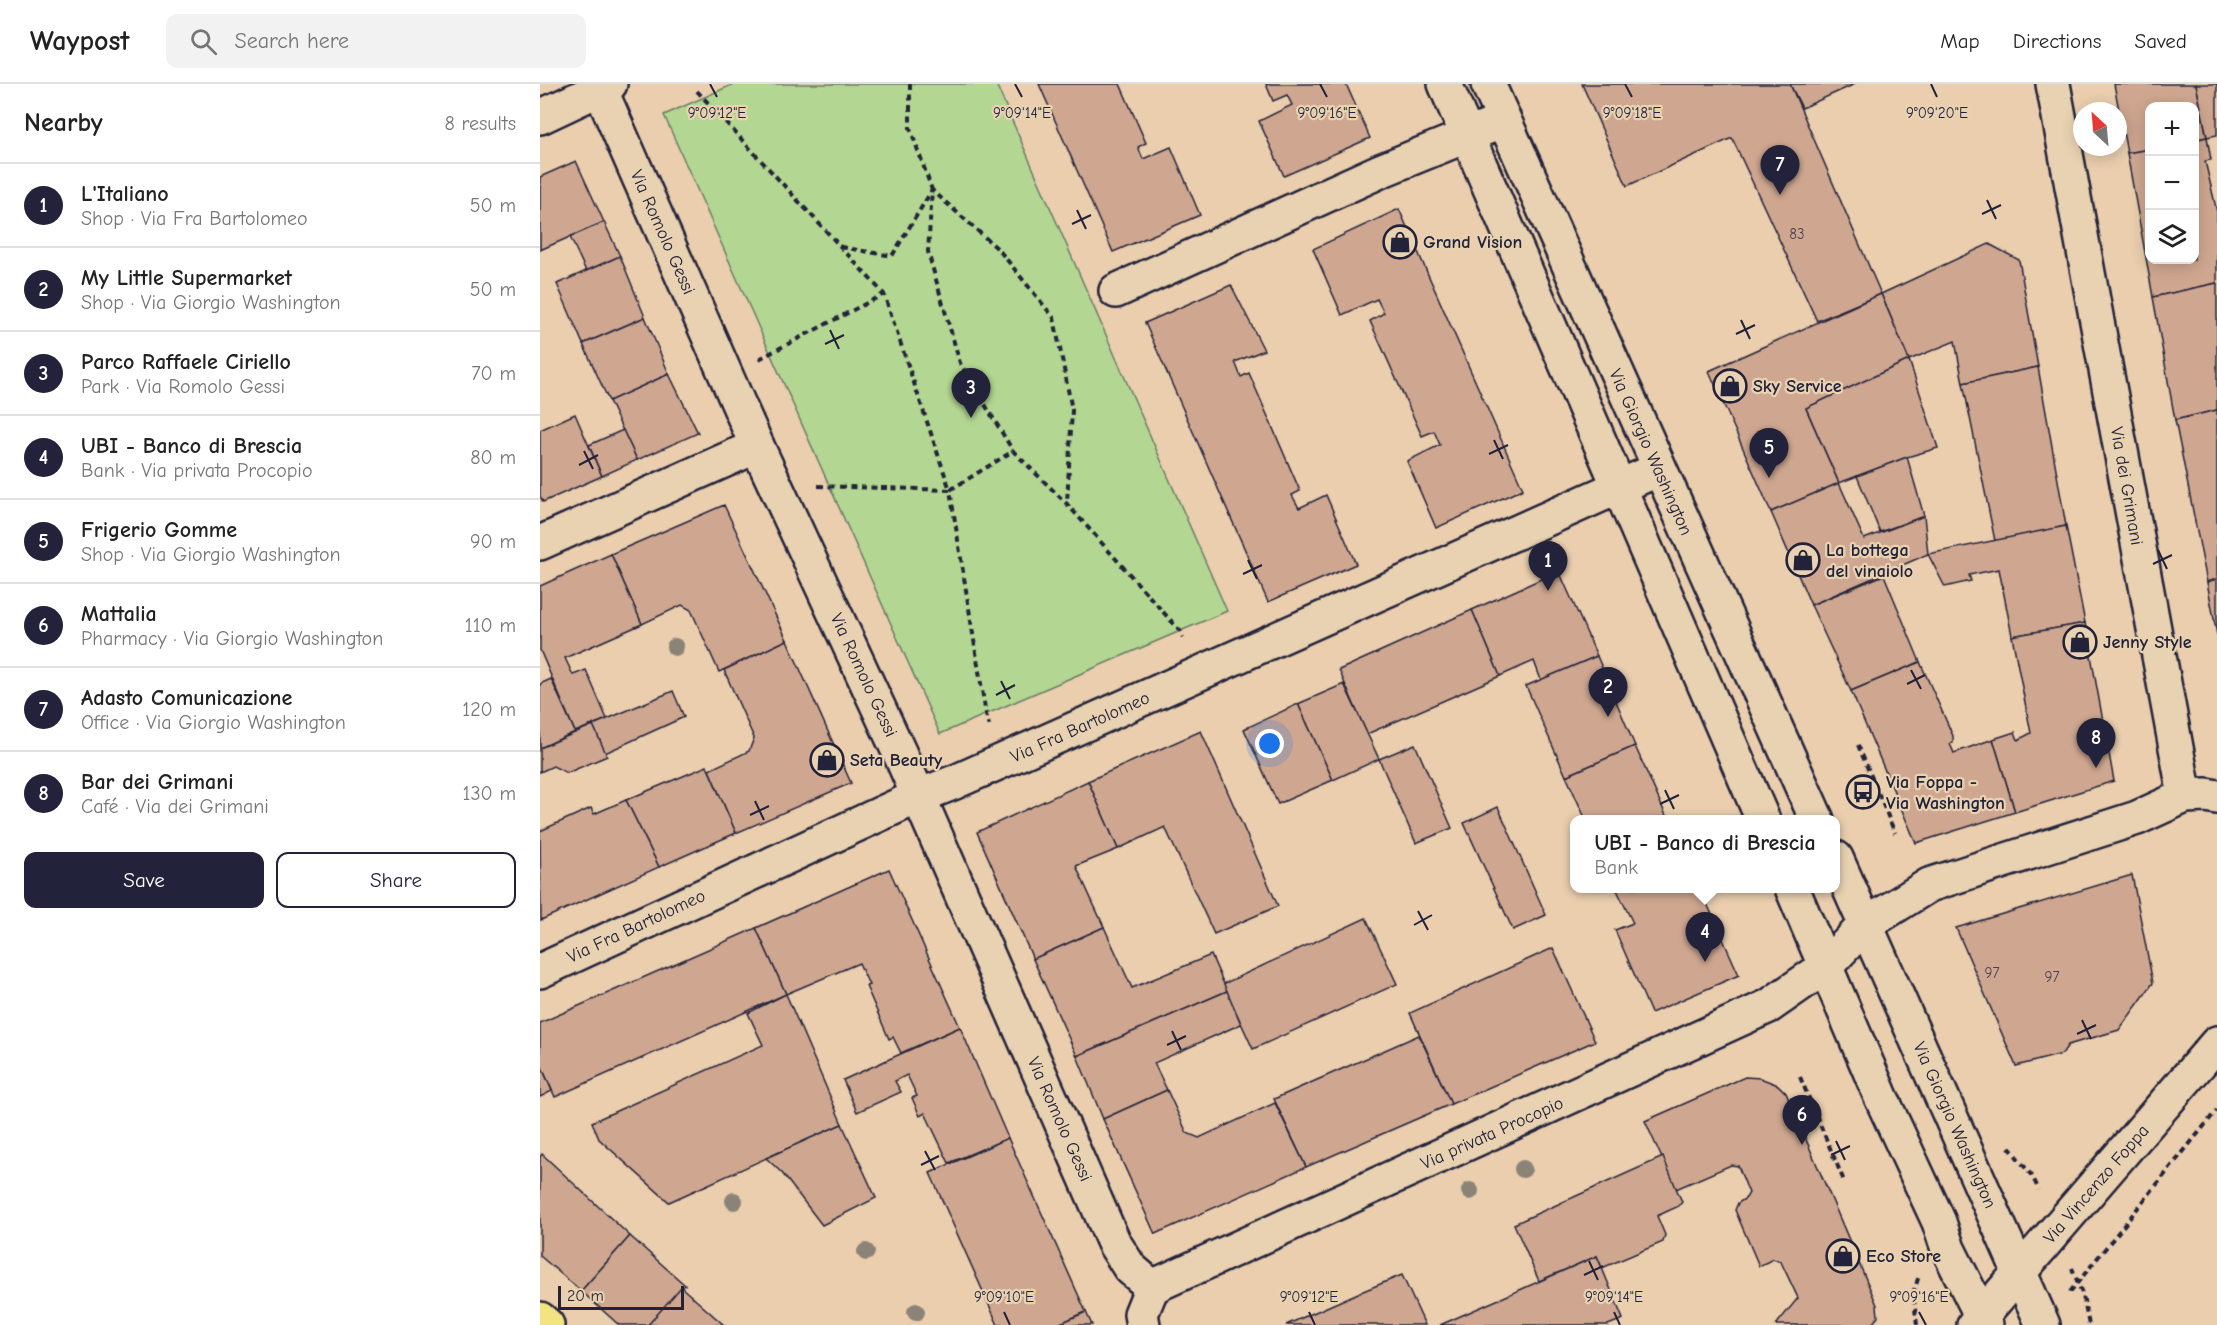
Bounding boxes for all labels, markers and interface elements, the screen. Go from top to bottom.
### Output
search box [166,14,586,68]
text: Waypost [30,25,130,57]
icon: search [187,25,220,58]
text: Search here [235,28,349,54]
text: Map [1940,29,1980,53]
text: Directions [2013,29,2102,53]
text: Saved [2135,29,2187,53]
north arrow [2073,102,2127,156]
map controls [2145,102,2199,264]
button: + [2145,102,2199,156]
text: 9°09'12"E [688,104,746,122]
text: 9°09'14"E [993,104,1051,122]
text: 9°09'16"E [1298,104,1356,122]
text: 9°09'18"E [1603,104,1661,122]
text: 9°09'20"E [1906,104,1968,122]
text: Nearby [24,108,103,138]
text: 8 results [444,112,516,135]
pin: 7 [1760,146,1800,195]
button: − [2145,156,2199,210]
street label: Via Romolo Gessi [626,167,699,298]
text: L'Italiano [81,181,169,207]
text: 1 [40,194,47,217]
text: 50 m [470,194,516,217]
text: Shop · Via Fra Bartolomeo [81,207,308,230]
button: layers [2145,210,2199,264]
shop icon: Grand Vision [1382,224,1418,260]
house number: 83 [1789,225,1805,243]
place label: Grand Vision [1423,232,1522,253]
text: My Little Supermarket [81,265,292,291]
text: 2 [39,278,48,301]
text: 50 m [470,278,516,301]
text: Shop · Via Giorgio Washington [81,291,341,314]
text: Parco Raffaele Ciriello [81,349,291,375]
text: 3 [39,362,48,385]
text: 70 m [471,362,516,385]
street label: Via Giorgio Washington [1604,366,1697,539]
pin: 3 [952,368,990,418]
shop icon: Sky Service [1712,368,1748,404]
text: Park · Via Romolo Gessi [81,375,285,398]
place label: Sky Service [1753,376,1842,397]
street label: Via dei Grimani [2106,425,2147,547]
pin: 5 [1750,428,1788,478]
text: UBI - Banco di Brescia [81,433,302,459]
text: 4 [39,446,48,469]
text: 80 m [470,446,516,469]
text: Bank · Via privata Procopio [81,459,312,482]
text: Frigerio Gomme [81,517,237,543]
text: 5 [38,530,49,553]
text: 90 m [470,530,516,553]
place label: La bottega del vinaiolo [1826,540,1913,582]
pin: 1 [1528,542,1568,591]
shop icon: La bottega del vinaiolo [1785,542,1821,578]
text: Shop · Via Giorgio Washington [81,543,341,566]
text: Mattalia [81,601,157,627]
street label: Via Romolo Gessi [826,610,901,740]
text: 6 [38,614,49,637]
text: 110 m [465,614,516,637]
shop icon: Jenny Style [2062,624,2098,660]
text: Pharmacy · Via Giorgio Washington [81,627,383,650]
place label: Jenny Style [2103,632,2192,653]
pin: 2 [1588,668,1628,717]
text: Adasto Comunicazione [81,685,292,711]
street label: Via Fra Bartolomeo [1007,687,1153,768]
text: 7 [39,698,48,721]
text: 120 m [462,698,516,721]
text: Office · Via Giorgio Washington [81,711,346,734]
pin: 8 [2076,718,2116,768]
your location [1255,729,1284,758]
shop icon: Seta Beauty [809,742,845,778]
place label: Seta Beauty [850,750,943,771]
text: Bar dei Grimani [81,769,234,795]
place label: Via Foppa - Via Washington [1886,772,2005,814]
bus stop icon: Via Foppa - Via Washington [1845,774,1881,810]
text: 8 [38,782,49,805]
text: 130 m [463,782,516,805]
text: Café · Via dei Grimani [81,795,269,818]
popup [1570,815,1840,893]
text: UBI - Banco di Brescia [1594,830,1816,856]
button: Save [24,852,264,908]
button: Share [276,852,516,908]
text: Bank [1594,856,1638,879]
street label: Via Fra Bartolomeo [564,885,709,968]
pin: 4 [1686,912,1724,962]
house number: 97 [1984,964,2000,982]
house number: 97 [2044,968,2060,986]
street label: Via Giorgio Washington [1908,1039,2001,1212]
street label: Via Romolo Gessi [1023,1054,1096,1185]
street label: Via privata Procopio [1418,1093,1567,1174]
pin: 6 [1782,1096,1822,1145]
street label: Via Vincenzo Foppa [2039,1121,2154,1248]
shop icon: Eco Store [1825,1238,1861,1274]
place label: Eco Store [1866,1246,1941,1267]
scale bar [558,1283,684,1310]
text: 20 m [567,1287,604,1305]
text: 9°09'10"E [974,1288,1034,1306]
text: 9°09'12"E [1280,1288,1338,1306]
text: 9°09'14"E [1585,1288,1643,1306]
text: 9°09'16"E [1890,1288,1948,1306]

